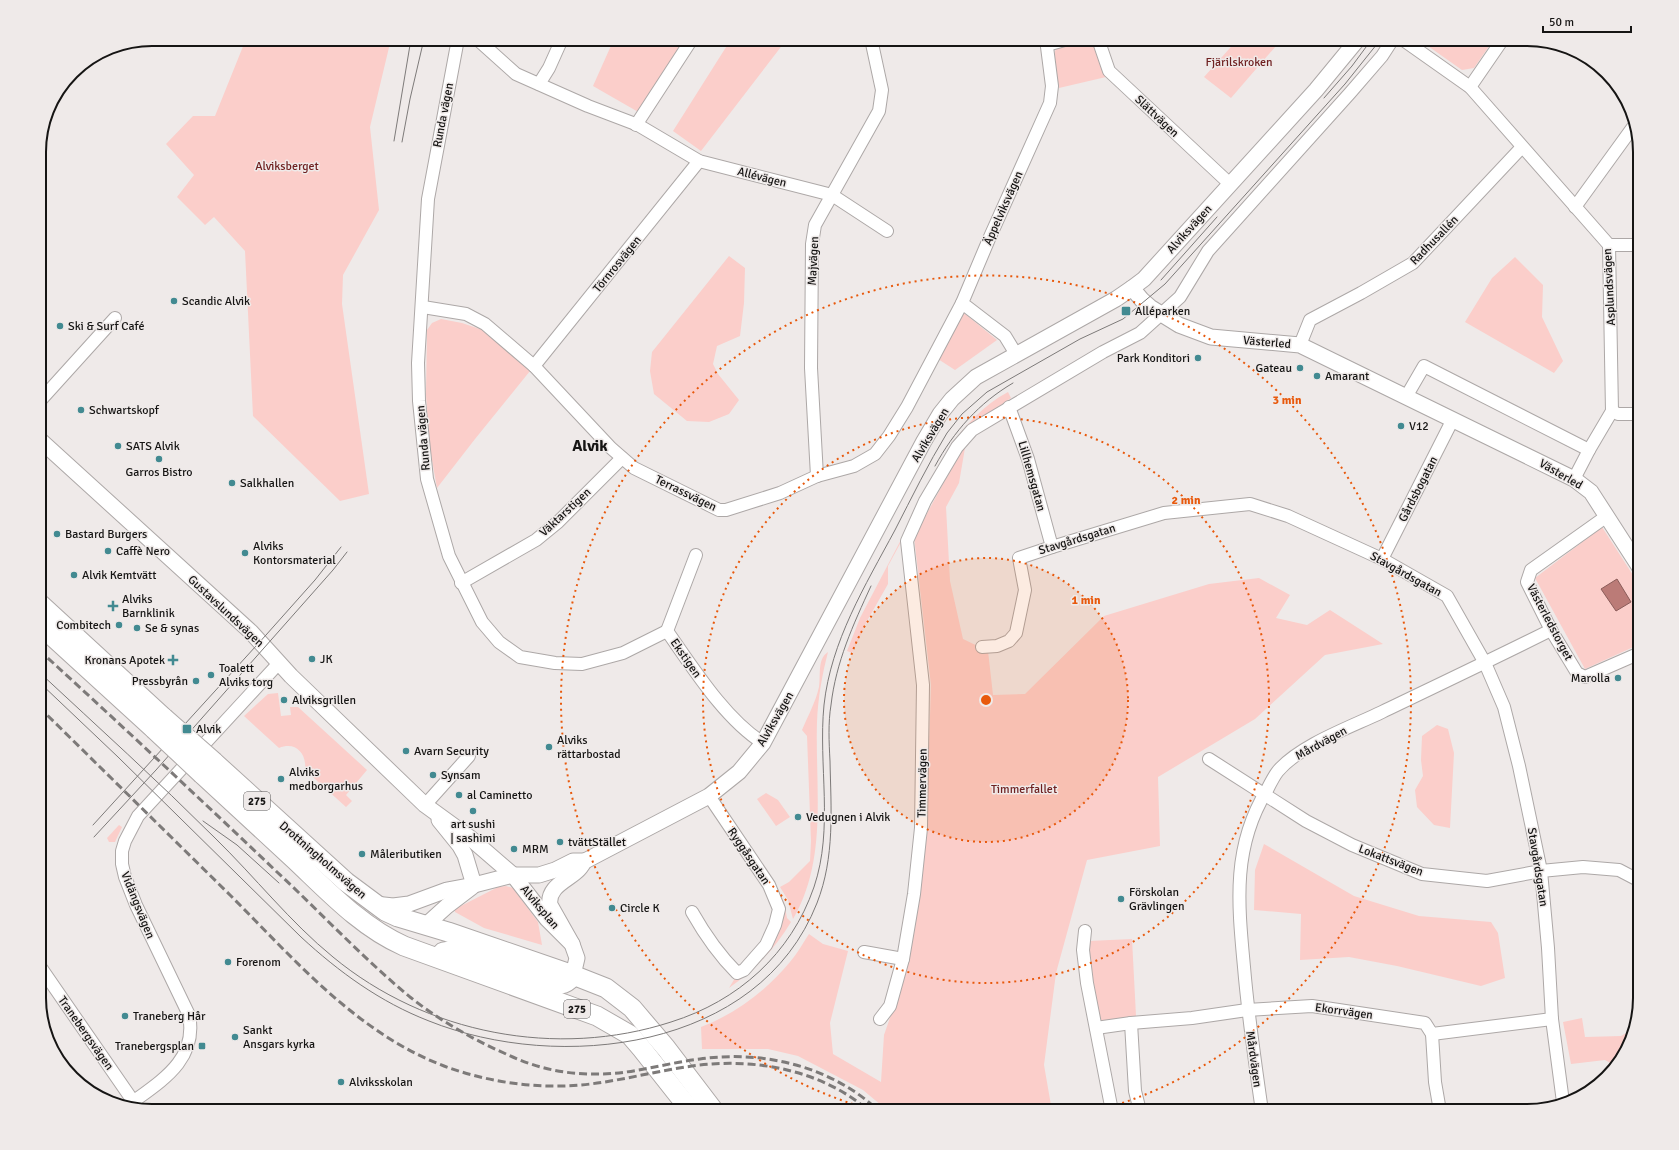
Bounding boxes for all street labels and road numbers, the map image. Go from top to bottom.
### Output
street label: Runda vägen [430,82,457,149]
street label: Slättvägen [1131,92,1182,141]
street label: Allévägen [736,164,788,191]
street label: Äppelviksvägen [980,169,1027,248]
street label: Alviksvägen [1163,202,1215,257]
street label: Radhusallén [1407,212,1462,268]
street label: Törnrosvägen [590,233,645,296]
street label: Majvägen [805,236,822,286]
street label: Asplundsvägen [1600,248,1619,326]
street label: Västerled [1242,333,1292,352]
street label: Runda vägen [413,405,434,471]
street label: Alviksvägen [908,405,953,465]
street label: Lillhemsgatan [1014,439,1049,513]
street label: Gårdsbogatan [1396,454,1441,524]
street label: Västerled [1536,456,1585,493]
street label: Terrassvägen [653,472,719,515]
street label: Väktarstigen [536,485,594,540]
street label: Stavgårdsgatan [1037,521,1117,558]
street label: Stavgårdsgatan [1367,549,1444,600]
street label: Gustavslundsvägen [184,572,267,651]
street label: Västerledstorget [1523,581,1576,663]
street label: Ekstigen [667,636,704,681]
street label: Alviksvägen [754,689,797,749]
street label: Mårdvägen [1293,723,1350,764]
street label: Timmervägen [914,748,931,818]
road number: 275 [244,792,270,810]
street label: Drottningholmsvägen [276,818,369,902]
street label: Ryggåsgatan [724,825,773,888]
street label: Stavgårdsgatan [1524,827,1551,908]
street label: Lokattsvägen [1356,841,1425,880]
street label: Vidängsvägen [117,869,158,941]
street label: Alviksplan [517,882,562,932]
street label: Tranebergsvägen [55,993,117,1073]
road number: 275 [564,1000,590,1018]
street label: Ekorrvägen [1314,1000,1374,1023]
street label: Mårdvägen [1242,1030,1265,1088]

